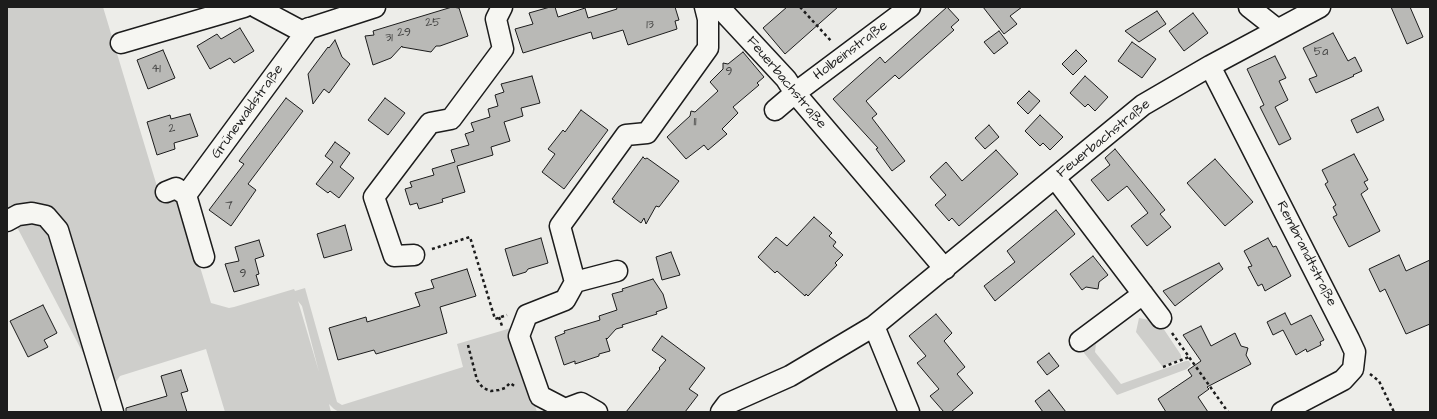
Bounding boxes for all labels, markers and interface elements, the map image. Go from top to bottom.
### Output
house number: 25 [425,16,441,30]
house number: 13 [646,18,654,32]
street label: Holbeinstraße [811,18,891,84]
house number: 29 [397,26,411,40]
house number: 31 [385,31,393,45]
street label: Feuerbachstraße [742,33,830,133]
house number: 5a [1314,45,1328,59]
house number: 41 [151,62,161,76]
street label: Grünewaldstraße [208,62,288,162]
house number: 9 [726,65,732,79]
street label: Feuerbachstraße [1054,96,1154,182]
house number: 11 [693,115,697,129]
house number: 2 [169,122,175,136]
street label: Rembrandtstraße [1272,198,1340,310]
house number: 7 [225,199,233,213]
house number: 9 [240,267,246,281]

